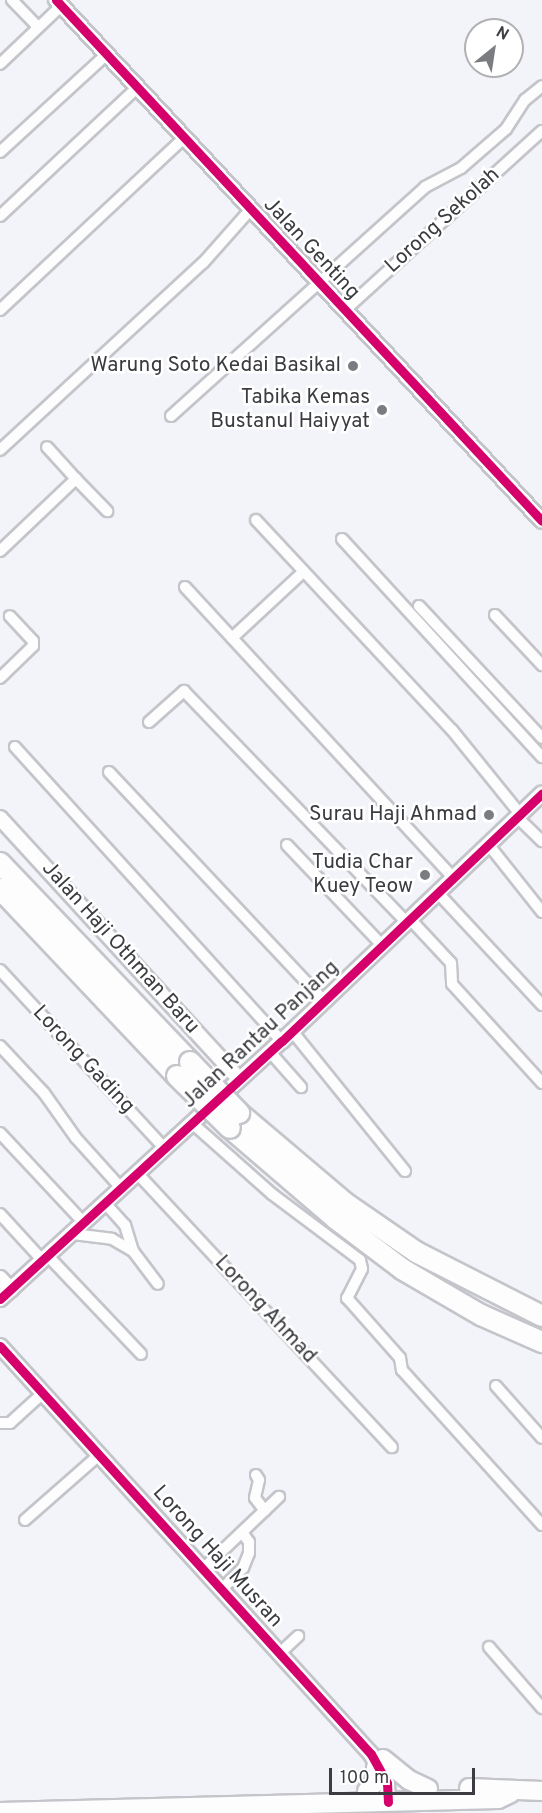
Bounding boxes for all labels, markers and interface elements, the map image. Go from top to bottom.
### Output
north arrow [464,18,524,78]
text: N [492,23,512,46]
street label: Lorong Sekolah [380,163,506,279]
street label: Jalan Genting [257,193,365,305]
place label: Warung Soto Kedai Basikal [90,353,341,379]
marker: Warung Soto Kedai Basikal [346,359,360,373]
place label: Tabika Kemas Bustanul Haiyyat [210,385,370,435]
marker: Tabika Kemas Bustanul Haiyyat [375,403,389,417]
place label: Surau Haji Ahmad [308,802,477,828]
marker: Surau Haji Ahmad [482,808,496,822]
place label: Tudia Char Kuey Teow [312,850,413,900]
street label: Jalan Haji Othman Baru [36,857,204,1039]
marker: Tudia Char Kuey Teow [418,868,432,882]
street label: Jalan Rantau Panjang [177,956,345,1114]
street label: Lorong Gading [27,1001,139,1119]
street label: Lorong Ahmad [208,1251,322,1369]
street label: Lorong Haji Musran [147,1481,287,1633]
scale bar [332,1756,478,1794]
text: 100 m [340,1767,389,1790]

